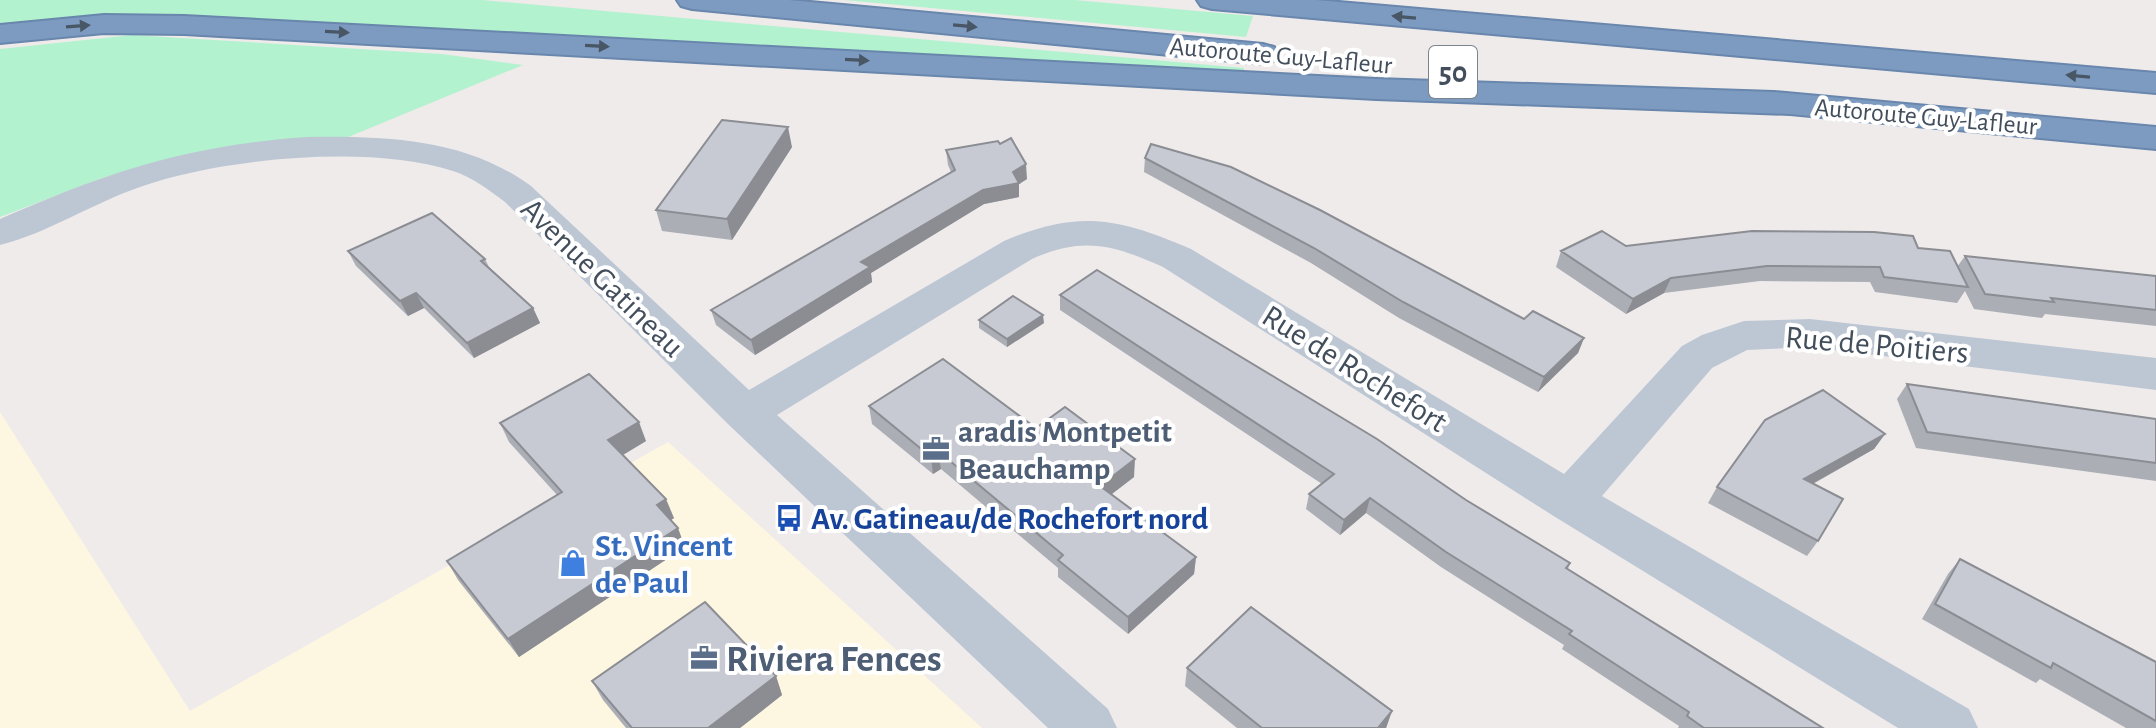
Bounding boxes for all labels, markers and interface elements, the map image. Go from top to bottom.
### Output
one-way arrow [1391,10,1416,23]
one-way arrow [66,19,91,32]
one-way arrow [953,19,978,32]
one-way arrow [325,26,350,39]
street label: Autoroute Guy-Lafleur [1169,33,1394,79]
one-way arrow [585,40,610,53]
road number: 50 [1429,46,1477,98]
one-way arrow [845,54,870,67]
one-way arrow [2065,70,2090,83]
street label: Autoroute Guy-Lafleur [1814,94,2039,140]
street label: Avenue Gatineau [515,192,690,363]
street label: Rue de Rochefort [1256,299,1452,438]
street label: Rue de Poitiers [1784,321,1970,369]
place label: aradis Montpetit Beauchamp [958,416,1172,485]
office icon: aradis Montpetit Beauchamp [921,434,951,464]
bus stop icon: Av. Gatineau/de Rochefort nord [774,503,804,533]
place label: Av. Gatineau/de Rochefort nord [811,503,1208,535]
place label: St. Vincent de Paul [595,530,733,599]
shop icon: St. Vincent de Paul [558,548,588,578]
place label: Riviera Fences [726,641,942,679]
office icon: Riviera Fences [689,643,719,673]

